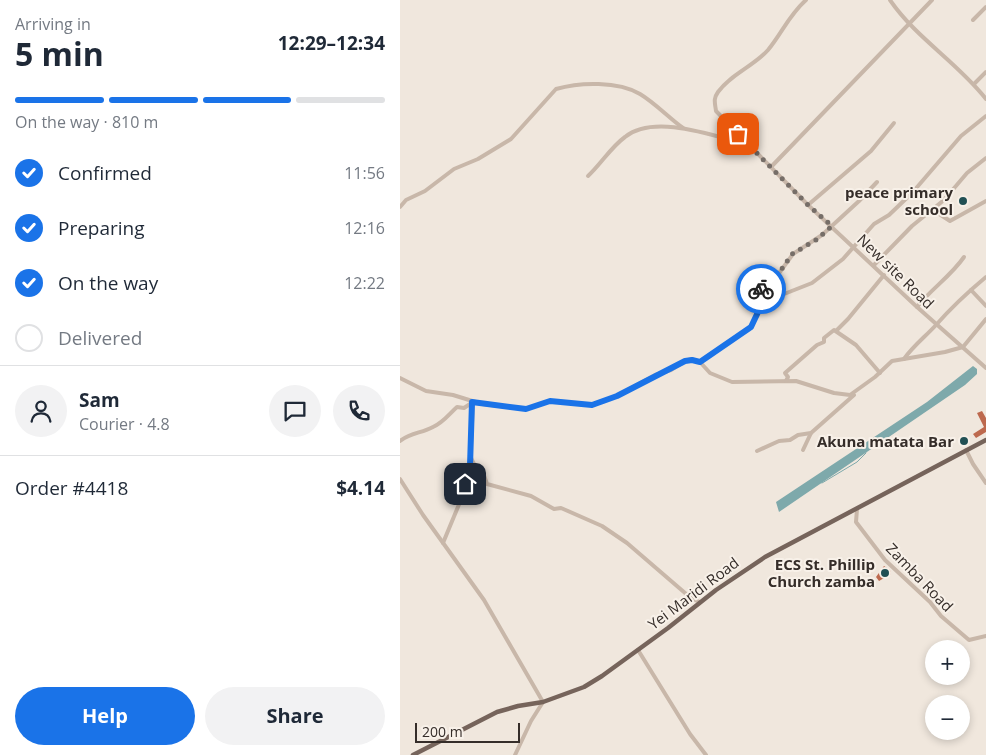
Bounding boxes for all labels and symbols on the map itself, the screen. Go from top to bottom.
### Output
pin [717,113,759,155]
place label: peace primary school [845,182,953,219]
marker: peace primary school [957,195,969,207]
street label: New site Road [853,229,939,313]
courier [736,264,786,314]
place label: Akuna matata Bar [817,431,954,451]
marker: Akuna matata Bar [958,435,970,447]
pin [444,463,486,505]
street label: Zamba Road [882,538,958,616]
street label: Yei Maridi Road [643,552,743,634]
place label: ECS St. Phillip Church zamba [768,554,875,591]
marker: ECS St. Phillip Church zamba [879,567,891,579]
scale bar [415,720,520,743]

